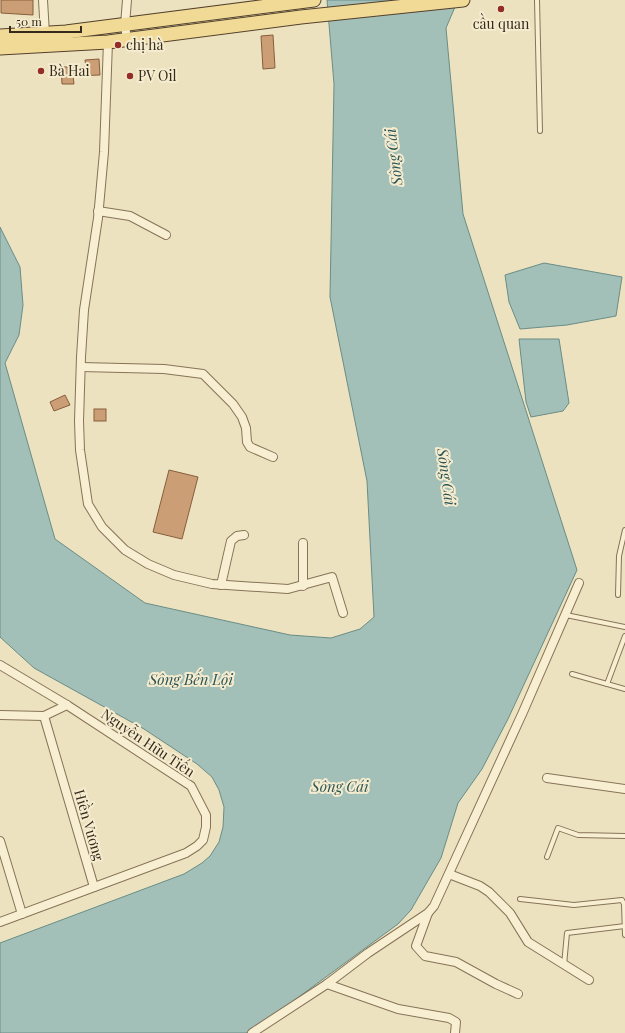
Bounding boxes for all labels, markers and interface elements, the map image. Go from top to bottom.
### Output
marker: cầu quan [496,4,506,14]
scale bar [10,8,81,34]
text: 50 m [16,13,42,29]
place label: cầu quan [473,13,530,33]
place label: chị hà [126,35,163,54]
marker: chị hà [113,40,123,50]
place label: Bà Hai [49,61,90,80]
marker: Bà Hai [36,66,46,76]
place label: PV Oil [138,66,177,85]
marker: PV Oil [125,71,135,81]
water label: Sông Cái [380,127,407,188]
water label: Sông Cái [433,446,461,507]
water label: Sông Bến Lội [148,669,233,689]
street label: Nguyễn Hữu Tiến [98,703,201,781]
water label: Sông Cái [310,776,369,796]
street label: Hiền Vương [70,787,111,863]

